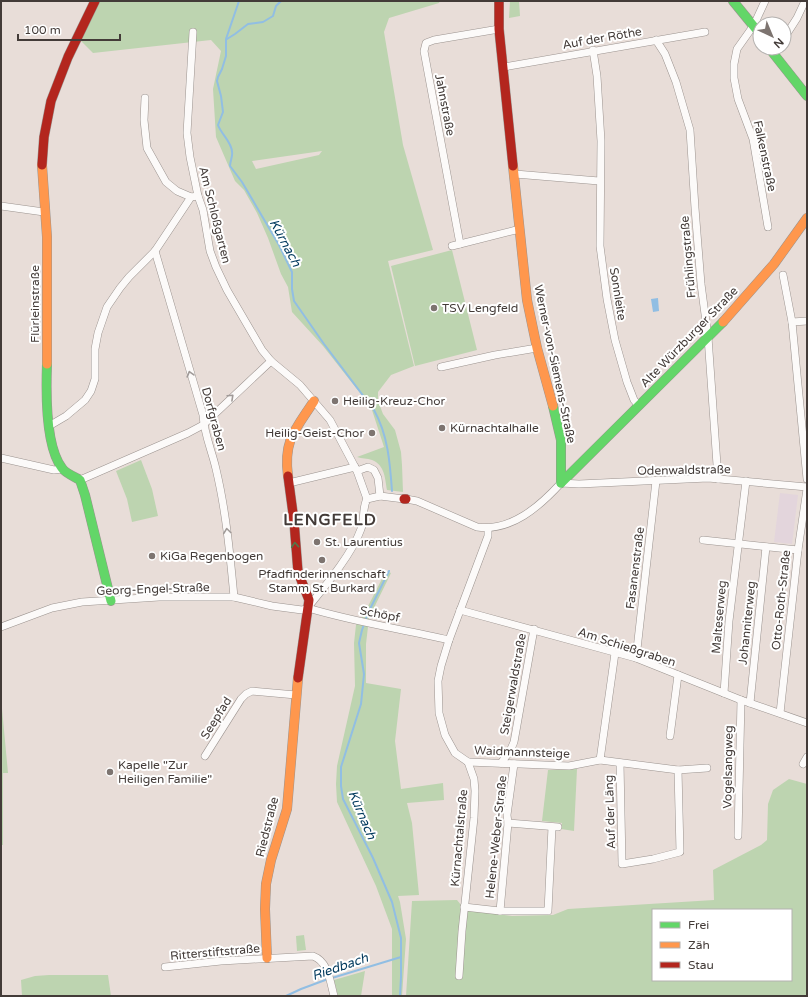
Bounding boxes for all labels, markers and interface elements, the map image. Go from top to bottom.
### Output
scale bar [18,16,120,42]
north arrow [752,16,792,56]
text: 100 m [24,23,61,37]
street label: Auf der Röthe [561,24,643,52]
text: N [771,35,786,51]
street label: Jahnstraße [432,73,458,137]
street label: Falkenstraße [751,119,779,193]
street label: Am Schloßgarten [196,165,234,265]
street label: Frühlingstraße [677,215,699,299]
water label: Kürnach [266,216,305,271]
street label: Flürleinstraße [28,265,42,343]
street label: Sonnleite [607,267,629,322]
street label: Werner-von-Siemens-Straße [531,283,579,445]
street label: Alte Würzburger Straße [637,284,741,390]
place label: TSV Lengfeld [442,301,518,315]
marker: TSV Lengfeld [429,303,439,313]
one-way arrow [186,370,195,377]
street label: Dorfgraben [199,386,229,452]
place label: Heilig-Kreuz-Chor [343,394,445,408]
one-way arrow [226,395,234,402]
marker: Heilig-Kreuz-Chor [330,396,340,406]
place label: Kürnachtalhalle [450,421,539,435]
marker: Kürnachtalhalle [437,423,447,433]
place label: Heilig-Geist-Chor [265,426,364,440]
marker: Heilig-Geist-Chor [367,428,377,438]
street label: Odenwaldstraße [637,462,731,478]
district label: LENGFELD [283,510,377,530]
street label: Fasanenstraße [623,526,647,610]
one-way arrow [223,528,232,534]
place label: St. Laurentius [325,535,403,549]
marker: St. Laurentius [312,537,322,547]
one-way arrow [291,542,300,548]
place label: KiGa Regenbogen [160,549,263,563]
street label: Otto-Roth-Straße [769,549,793,651]
marker: KiGa Regenbogen [147,551,157,561]
marker: Pfadfinderinnenschaft Stamm St. Burkard [317,555,327,565]
place label: Pfadfinderinnenschaft Stamm St. Burkard [258,567,386,595]
street label: Georg-Engel-Straße [96,580,210,598]
street label: Malteserweg [709,580,729,654]
street label: Johanniterweg [736,580,758,666]
street label: Schöpf [359,603,402,625]
street label: Am Schießgraben [576,625,678,669]
street label: Steigerwaldstraße [497,632,529,736]
street label: Seepfad [198,694,234,742]
street label: Vogelsangweg [720,725,736,809]
street label: Waidmannsteige [474,743,570,761]
place label: Kapelle "Zur Heiligen Familie" [118,758,212,786]
marker: Kapelle "Zur Heiligen Familie" [105,767,115,777]
street label: Helene-Weber-Straße [483,775,509,899]
street label: Auf der Läng [602,775,618,849]
water label: Kürnach [345,788,380,843]
street label: Kürnachtalstraße [448,789,470,887]
street label: Riedstraße [253,795,281,859]
legend [652,909,792,981]
text: Frei [688,918,709,932]
text: Zäh [688,938,710,952]
street label: Ritterstiftstraße [170,941,261,963]
water label: Riedbach [310,950,371,984]
text: Stau [688,958,714,972]

